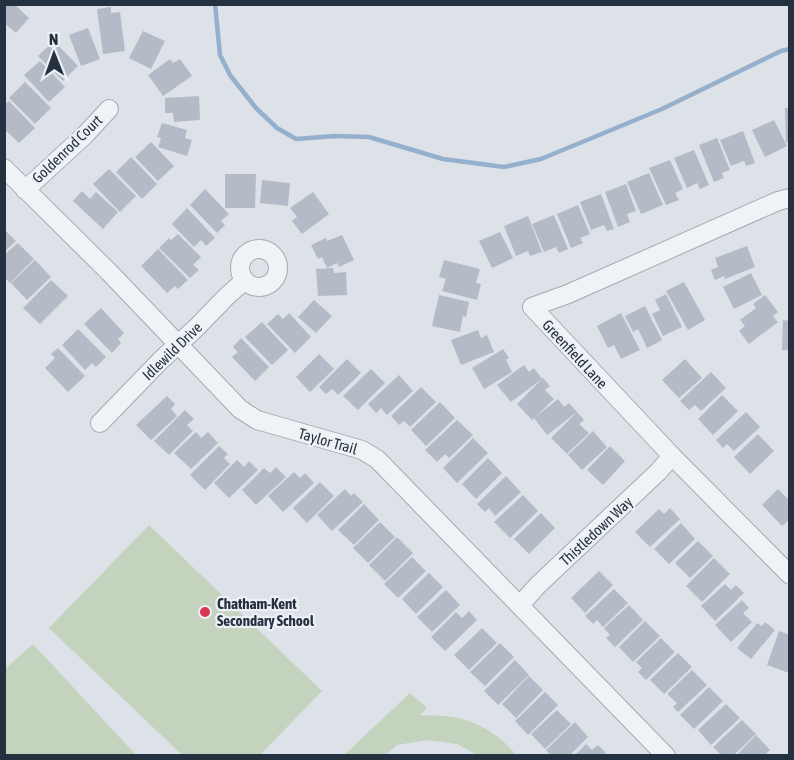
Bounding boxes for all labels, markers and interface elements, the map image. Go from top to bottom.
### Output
north arrow [24,24,84,84]
text: N [49,30,59,48]
street label: Goldenrod Court [29,112,105,186]
street label: Greenfield Lane [539,316,611,392]
street label: Idlewild Drive [139,318,205,383]
street label: Taylor Trail [297,425,359,457]
street label: Thistledown Way [556,493,636,569]
place label: Chatham-Kent Secondary School [217,595,315,629]
marker: Chatham-Kent Secondary School [198,605,212,619]

